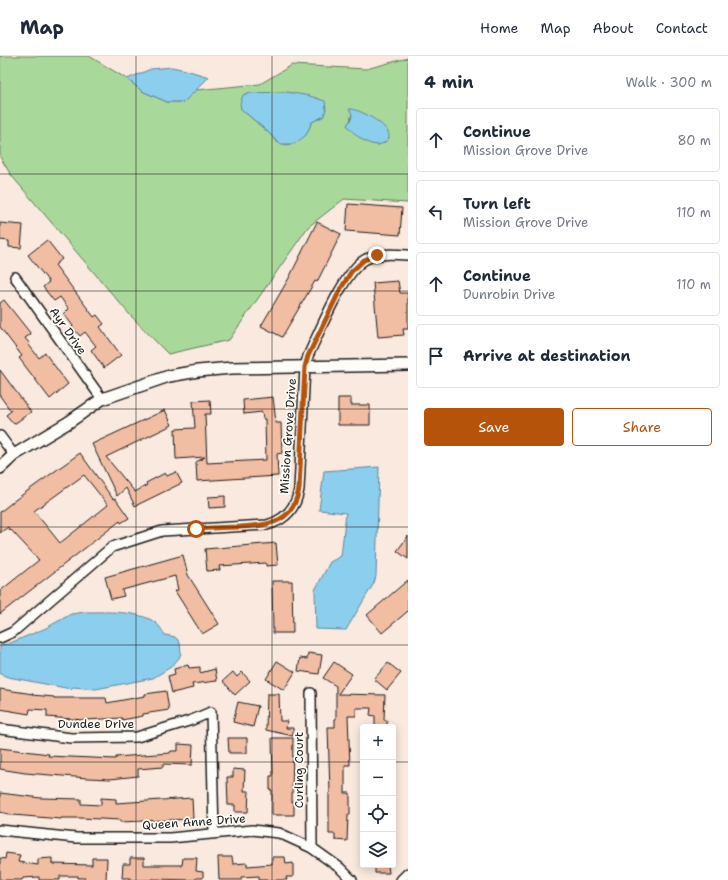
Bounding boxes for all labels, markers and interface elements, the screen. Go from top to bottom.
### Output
text: Map [20,15,64,40]
text: Home [480,19,519,37]
text: Map [541,19,571,37]
text: About [593,19,634,37]
text: Contact [656,19,708,37]
text: 4 min [424,71,474,93]
text: Walk · 300 m [625,74,712,91]
text: Continue [463,122,531,142]
icon: ahead [425,129,447,151]
text: 80 m [677,132,711,149]
text: Mission Grove Drive [463,142,588,159]
text: Turn left [463,194,531,214]
icon: left [425,201,447,223]
text: 110 m [676,204,711,221]
text: Mission Grove Drive [463,214,588,231]
route end [368,246,386,264]
text: Continue [463,266,531,286]
icon: ahead [425,273,447,295]
text: 110 m [676,276,711,293]
text: Dunrobin Drive [463,286,555,303]
street label: Ayr Drive [46,304,90,358]
icon: arrive [425,345,447,367]
text: Arrive at destination [463,346,631,366]
street label: Mission Grove Drive [276,378,300,494]
button: Save [424,408,564,446]
button: Share [572,408,712,446]
route start [187,520,205,538]
street label: Dundee Drive [58,716,135,732]
map controls [360,724,396,868]
button: + [360,724,396,760]
street label: Curling Court [291,732,307,808]
button: − [360,760,396,796]
button: locate [360,796,396,832]
street label: Queen Anne Drive [142,810,247,834]
button: layers [360,832,396,868]

